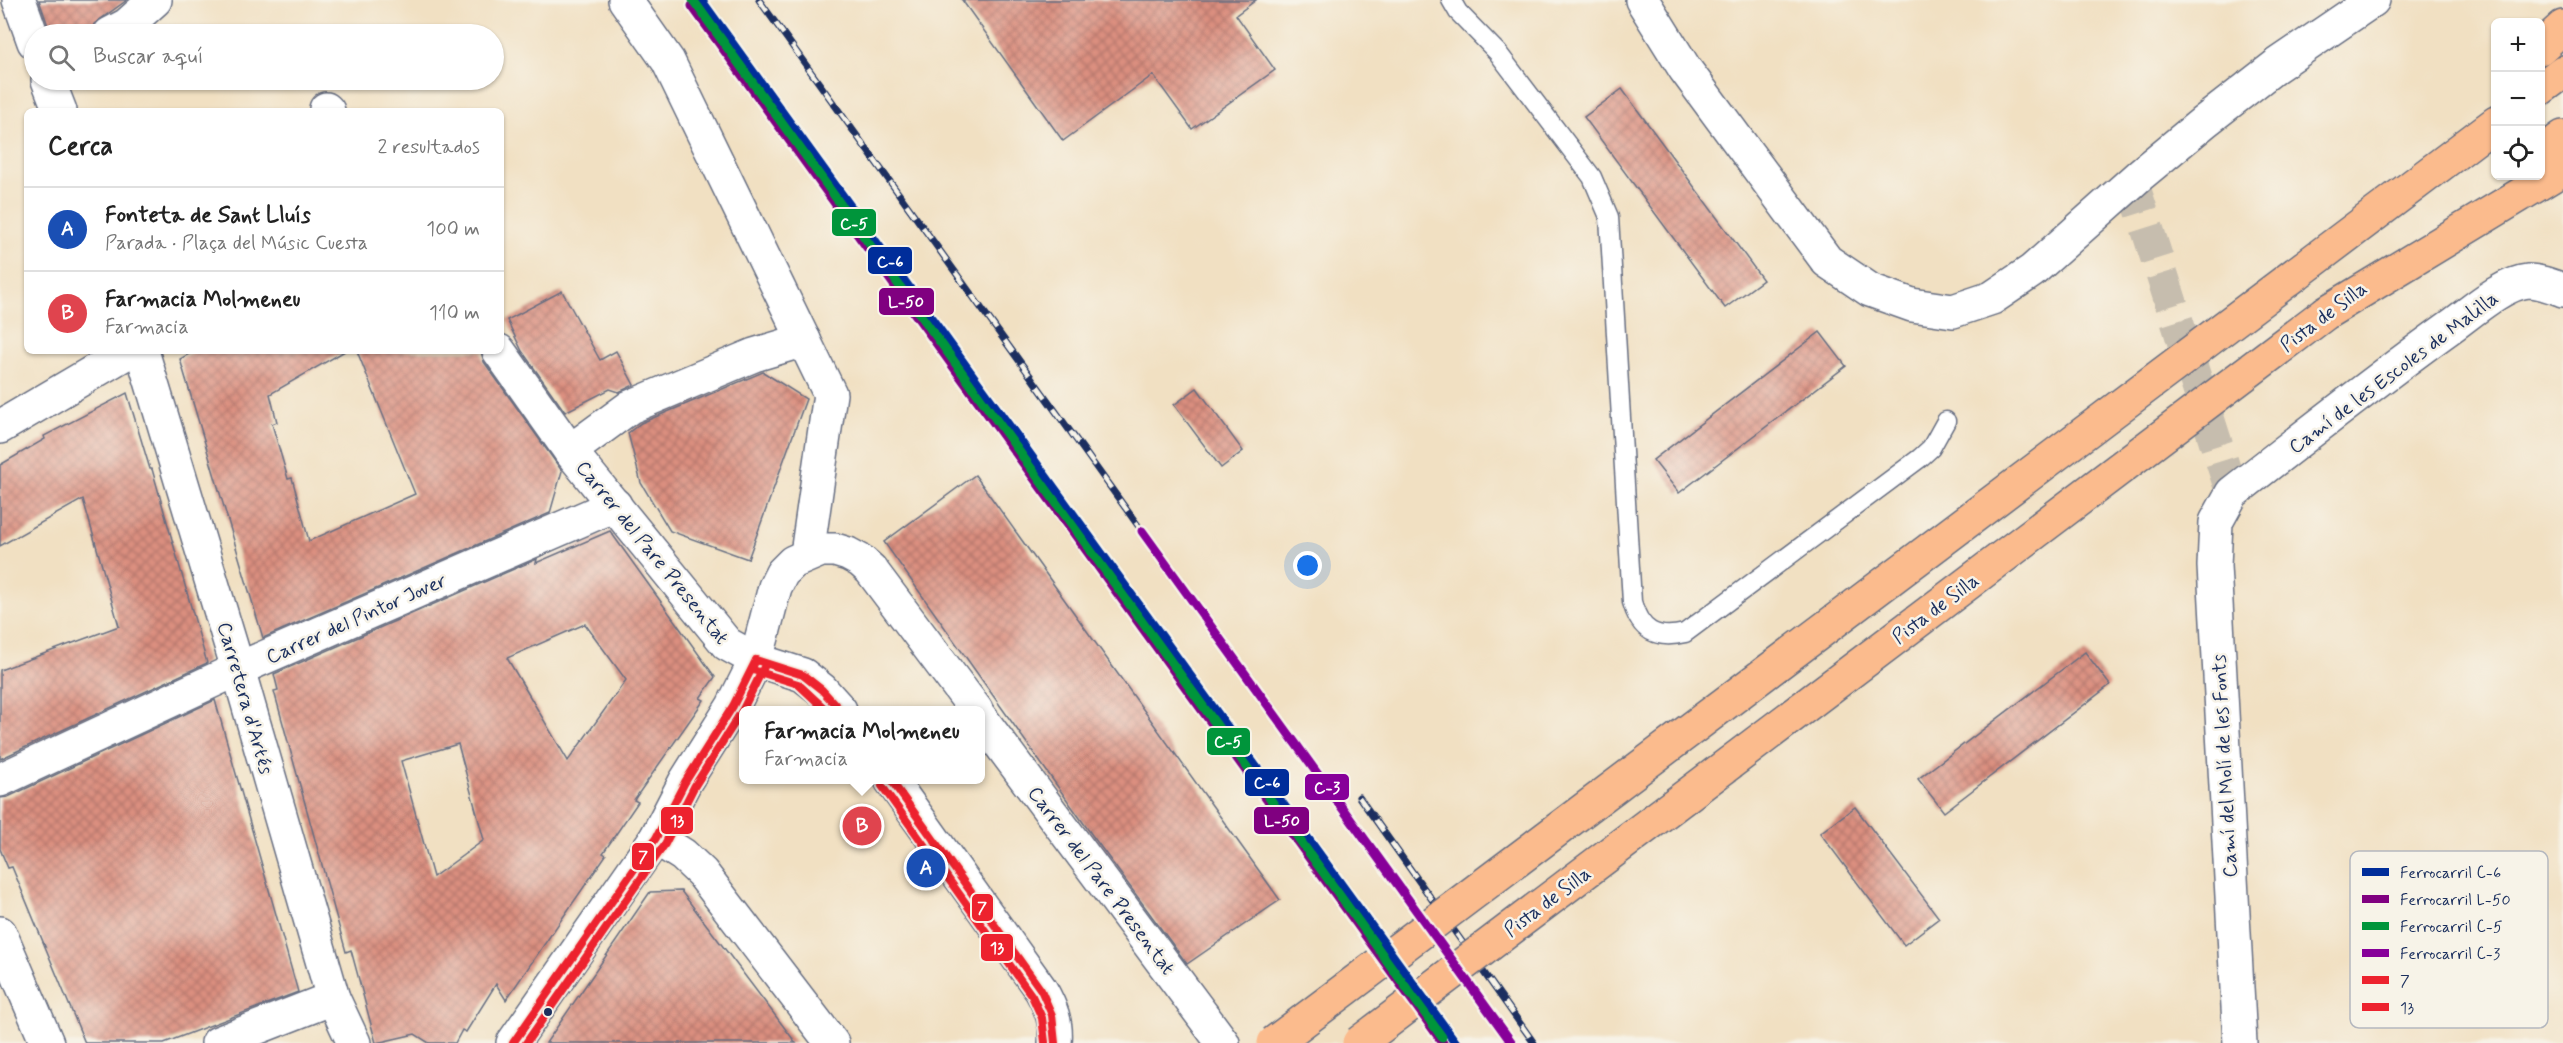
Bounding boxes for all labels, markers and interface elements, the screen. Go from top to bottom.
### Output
map controls [2491,18,2545,180]
button: + [2491,18,2545,72]
search box [24,24,504,90]
icon: search [45,41,78,74]
text: Buscar aquí [93,43,204,71]
button: − [2491,72,2545,126]
button: locate [2491,126,2545,180]
text: Cerca [48,130,113,164]
text: 2 resultados [377,134,480,161]
text: Fonteta de Sant Lluís [105,202,311,230]
line badge: C-5 [831,208,877,237]
text: C-5 [840,214,868,235]
text: A [61,216,74,243]
text: 100 m [426,216,480,243]
text: Parada · Plaça del Músic Cuesta [105,230,368,257]
line badge: C-6 [867,246,913,275]
text: C-6 [877,252,903,273]
street label: Pista de Silla [2275,276,2373,359]
street label: Camí de les Escoles de Malilla [2284,285,2504,461]
text: Farmacia Molmeneu [105,286,300,314]
line badge: L-50 [878,287,935,316]
text: L-50 [888,292,924,313]
text: B [61,300,74,327]
text: 110 m [429,300,480,327]
text: Farmacia [105,314,189,341]
street label: Carrer del Pare Presentat [569,455,735,651]
your location [1293,551,1322,580]
street label: Carrer del Pintor Jover [262,567,451,671]
street label: Pista de Silla [1887,568,1985,651]
street label: Carretera d'Artés [210,619,279,778]
street label: Camí del Molí de les Fonts [2206,653,2245,878]
popup [739,706,985,784]
text: Farmacia Molmeneu [764,718,960,746]
line badge: C-5 [1206,727,1251,756]
text: C-5 [1214,732,1242,753]
text: Farmacia [764,746,848,773]
line badge: C-6 [1244,768,1290,797]
text: C-6 [1254,773,1280,794]
line badge: C-3 [1304,773,1350,801]
text: C-3 [1314,778,1341,799]
street label: Carrer del Pare Presentat [1021,781,1181,981]
pin: B [842,804,882,848]
line badge: 13 [660,806,694,835]
line badge: L-50 [1253,806,1310,835]
text: 13 [670,811,684,832]
text: L-50 [1264,811,1300,832]
line badge: 7 [631,842,655,871]
pin: A [906,846,946,890]
text: 7 [638,847,648,868]
legend [2350,851,2548,1028]
street label: Pista de Silla [1499,861,1597,944]
text: Ferrocarril C-6 [2400,863,2501,884]
text: Ferrocarril L-50 [2400,890,2511,911]
line badge: 7 [971,893,994,922]
text: 7 [977,898,987,919]
text: Ferrocarril C-5 [2400,917,2503,938]
line badge: 13 [980,933,1014,962]
text: 13 [990,938,1004,959]
text: Ferrocarril C-3 [2400,944,2500,965]
text: 7 [2400,971,2410,992]
text: 13 [2400,998,2414,1019]
unlabelled marker [542,1006,554,1018]

